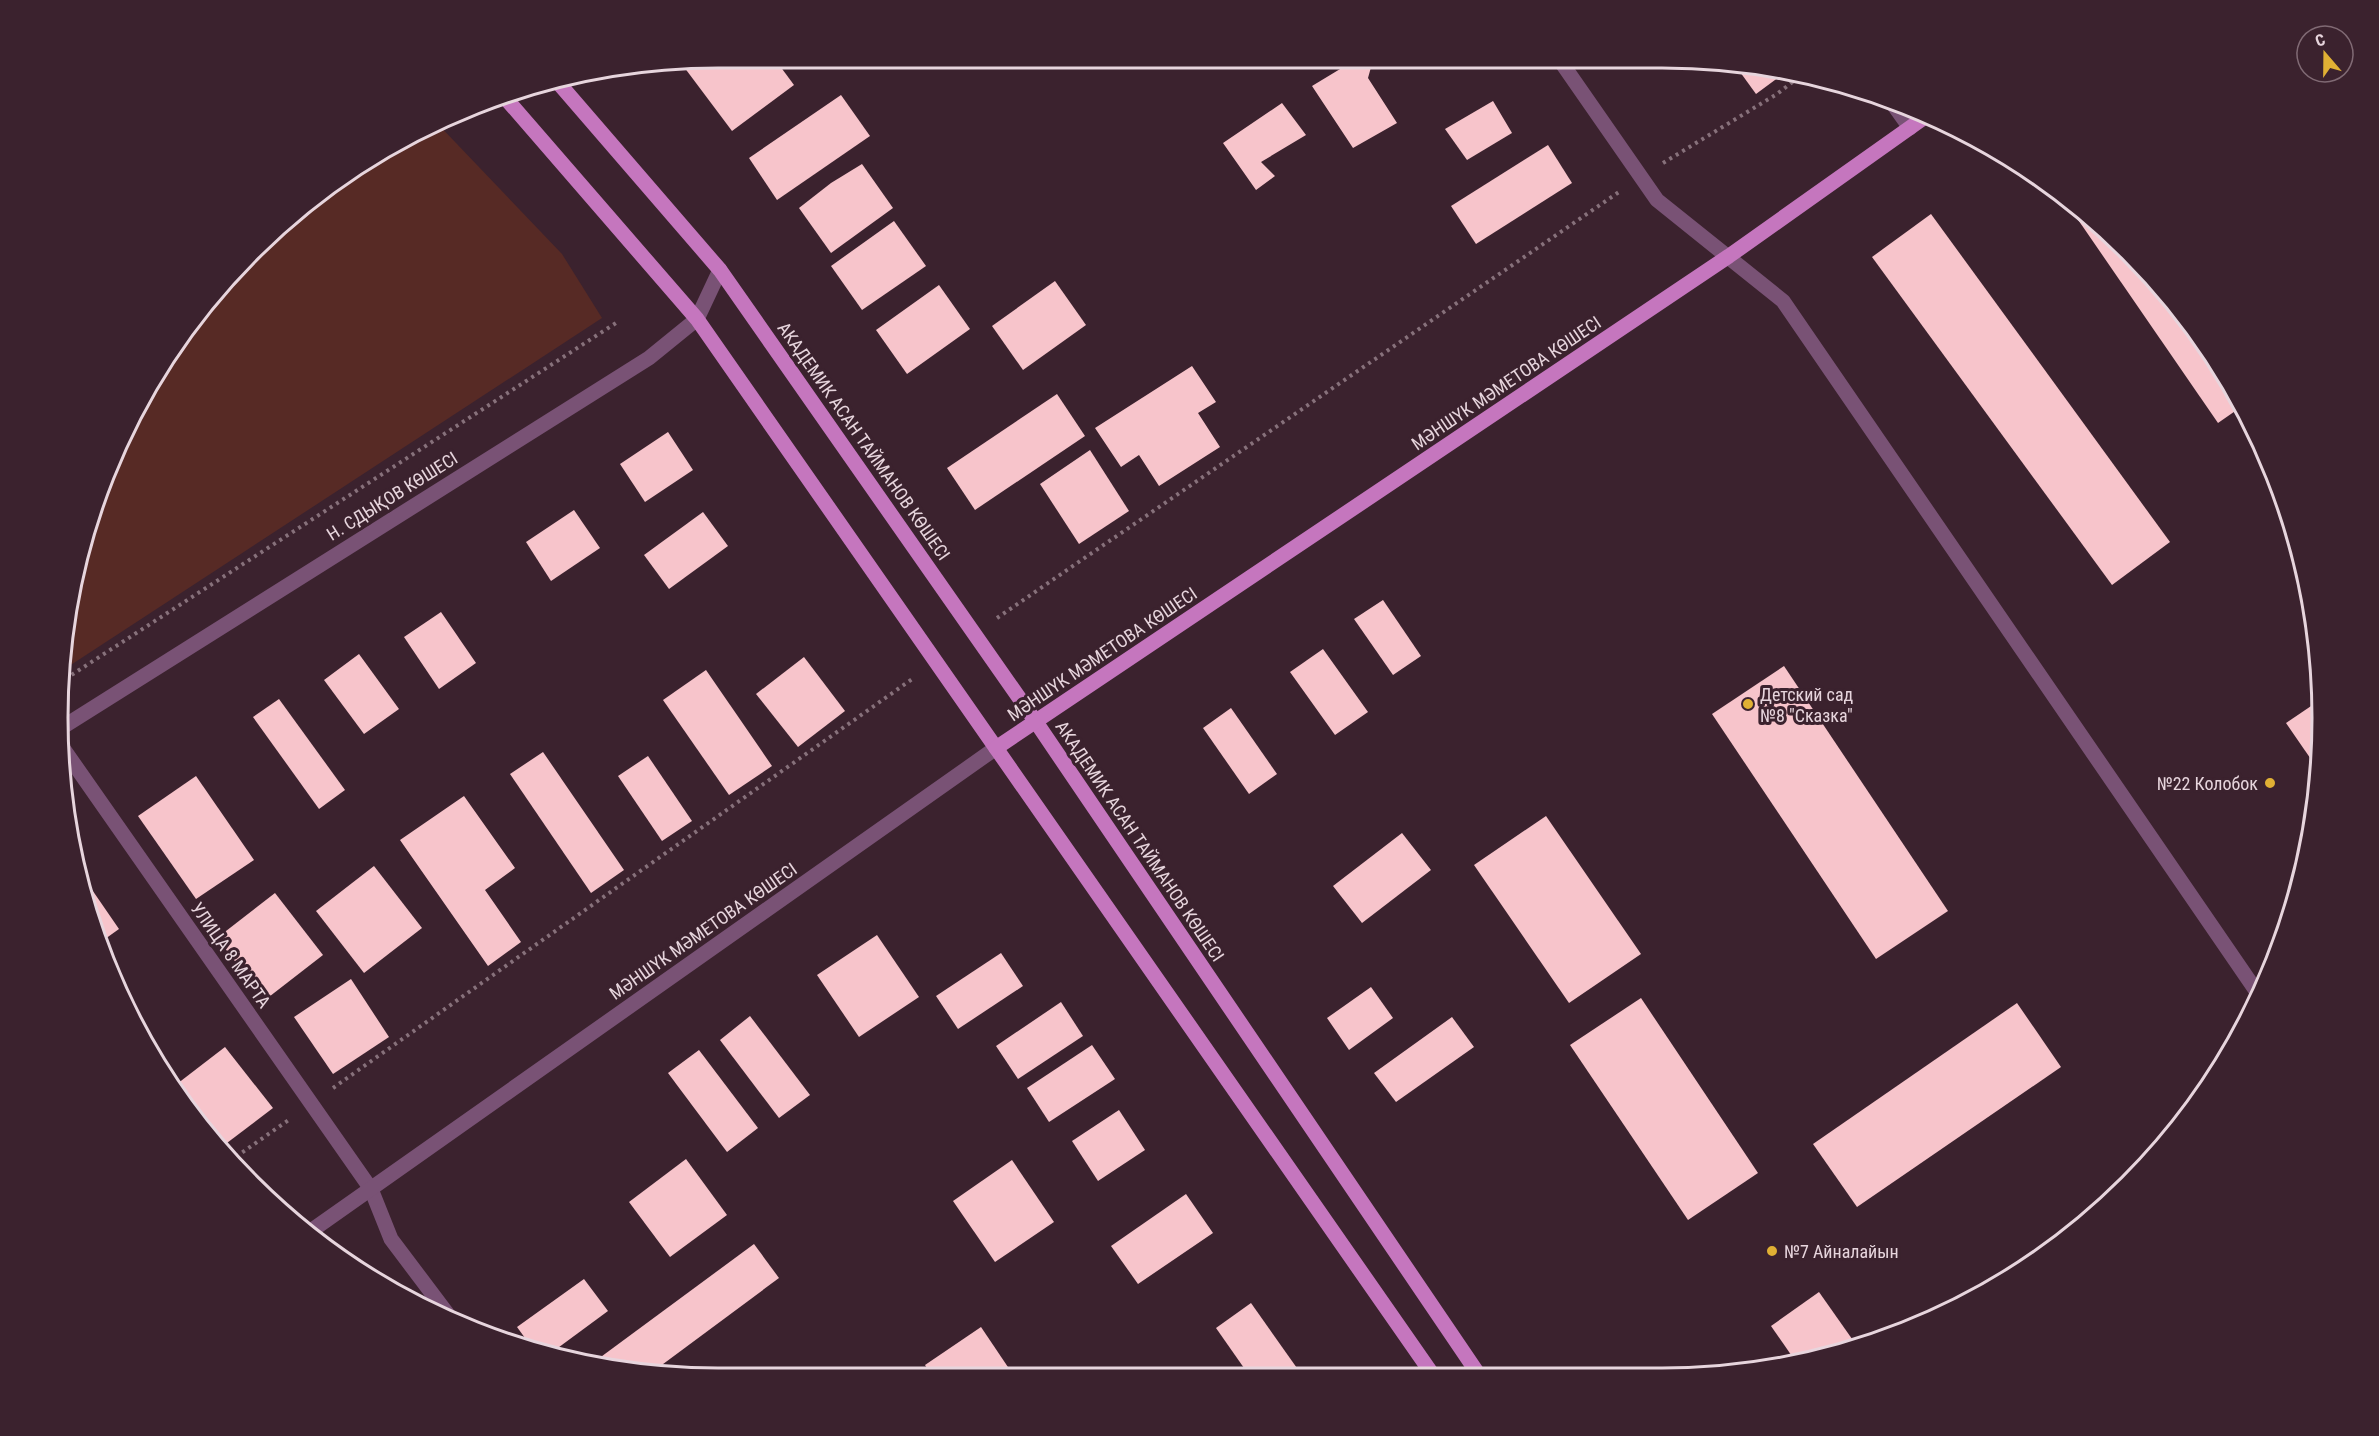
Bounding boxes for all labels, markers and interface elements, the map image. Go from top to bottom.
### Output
north arrow [2295,24,2355,84]
text: С [2313,30,2328,51]
street label: МӘНШҮК МӘМЕТОВА КӨШЕСІ [1407,312,1605,454]
street label: АКАДЕМИК АСАН ТАЙМАНОВ КӨШЕСІ [773,318,955,564]
street label: Н. СДЫҚОВ КӨШЕСІ [323,447,461,545]
street label: МӘНШҮК МӘМЕТОВА КӨШЕСІ [1003,583,1201,725]
place label: Детский сад №8 "Сказка" [1760,684,1854,726]
marker: Детский сад №8 "Сказка" [1741,697,1755,711]
street label: АКАДЕМИК АСАН ТАЙМАНОВ КӨШЕСІ [1051,717,1229,965]
place label: №22 Колобок [2157,773,2258,794]
marker: №22 Колобок [2263,776,2277,790]
street label: МӘНШҮК МӘМЕТОВА КӨШЕСІ [605,858,801,1004]
street label: УЛИЦА 8 МАРТА [187,898,276,1012]
place label: №7 Айналайын [1784,1241,1899,1262]
marker: №7 Айналайын [1765,1244,1779,1258]

